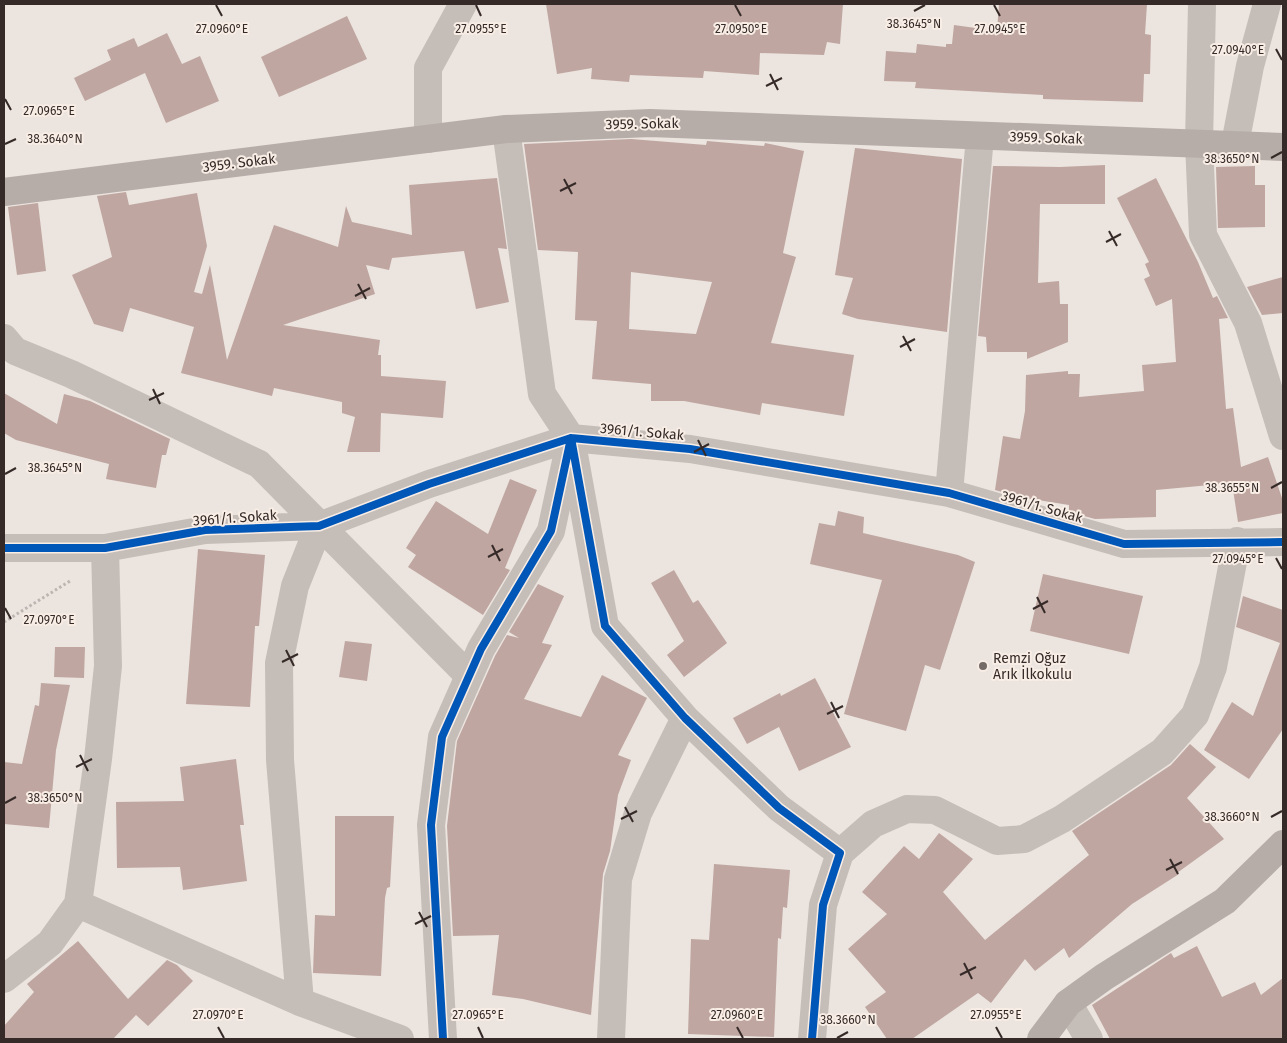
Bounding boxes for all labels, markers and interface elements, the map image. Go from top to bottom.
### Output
text: 38.3645°N [887,17,941,31]
text: 27.0960°E [196,22,248,36]
text: 27.0955°E [455,22,507,36]
text: 27.0950°E [715,22,767,36]
text: 27.0945°E [974,22,1026,36]
text: 27.0940°E [1212,43,1264,57]
text: 27.0965°E [23,104,75,118]
street label: 3959. Sokak [605,115,679,133]
street label: 3959. Sokak [1009,128,1084,148]
text: 38.3640°N [27,132,83,146]
street label: 3959. Sokak [202,150,277,176]
text: 38.3650°N [1204,152,1260,166]
street label: 3961/1. Sokak [599,420,685,444]
text: 38.3645°N [28,461,82,475]
text: 38.3655°N [1205,481,1259,495]
street label: 3961/1. Sokak [999,487,1086,527]
street label: 3961/1. Sokak [192,507,278,529]
text: 27.0945°E [1212,552,1264,566]
text: 27.0970°E [23,613,75,627]
place label: Remzi Oğuz Arık İlkokulu [993,650,1072,683]
marker: Remzi Oğuz Arık İlkokulu [977,660,989,672]
text: 38.3650°N [27,791,83,805]
text: 38.3660°N [1204,810,1260,824]
text: 27.0970°E [192,1008,244,1022]
text: 27.0965°E [452,1008,504,1022]
text: 27.0960°E [711,1008,763,1022]
text: 27.0955°E [970,1008,1022,1022]
text: 38.3660°N [820,1013,876,1027]

